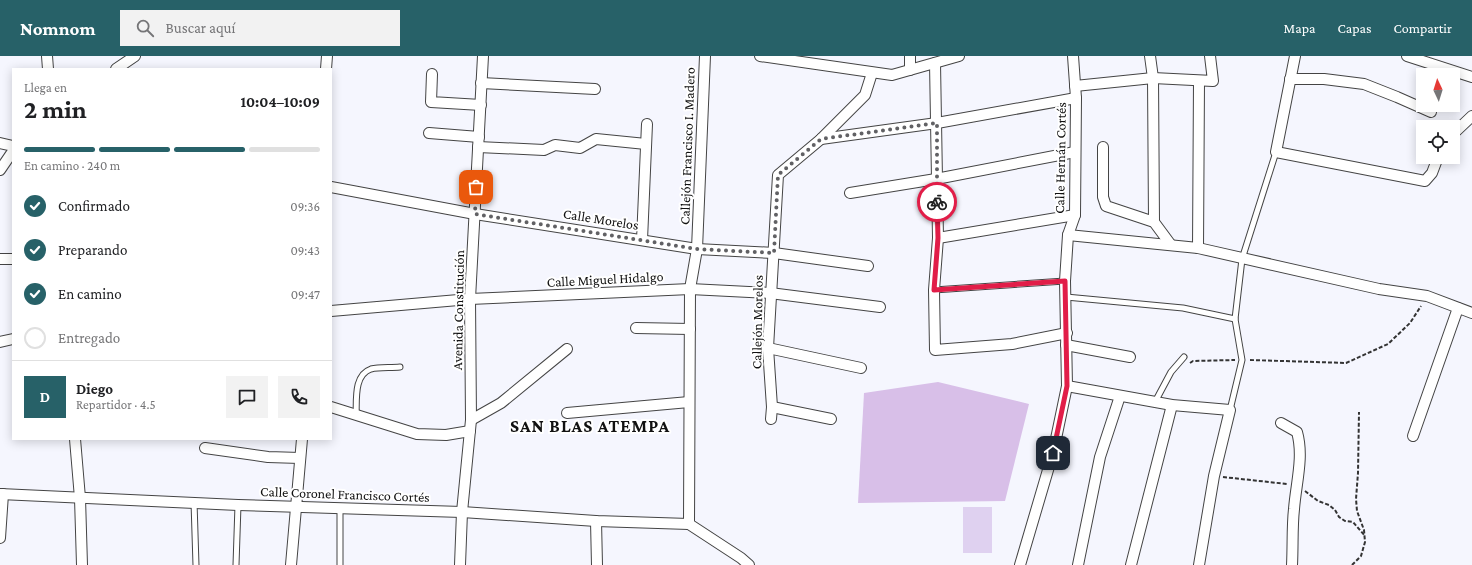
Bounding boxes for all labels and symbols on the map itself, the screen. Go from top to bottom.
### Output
street label: Callejón Francisco I. Madero [676,67,699,225]
north arrow [1416,68,1460,112]
street label: Calle Hernán Cortés [1051,102,1069,214]
pin [459,170,493,204]
courier [917,182,957,222]
street label: Calle Morelos [562,205,640,233]
street label: Avenida Constitución [449,249,467,370]
street label: Calle Miguel Hidalgo [546,268,664,290]
street label: Callejón Morelos [748,275,767,369]
district label: SAN BLAS ATEMPA [510,416,670,436]
pin [1036,436,1070,470]
street label: Calle Coronel Francisco Cortés [260,483,430,505]

